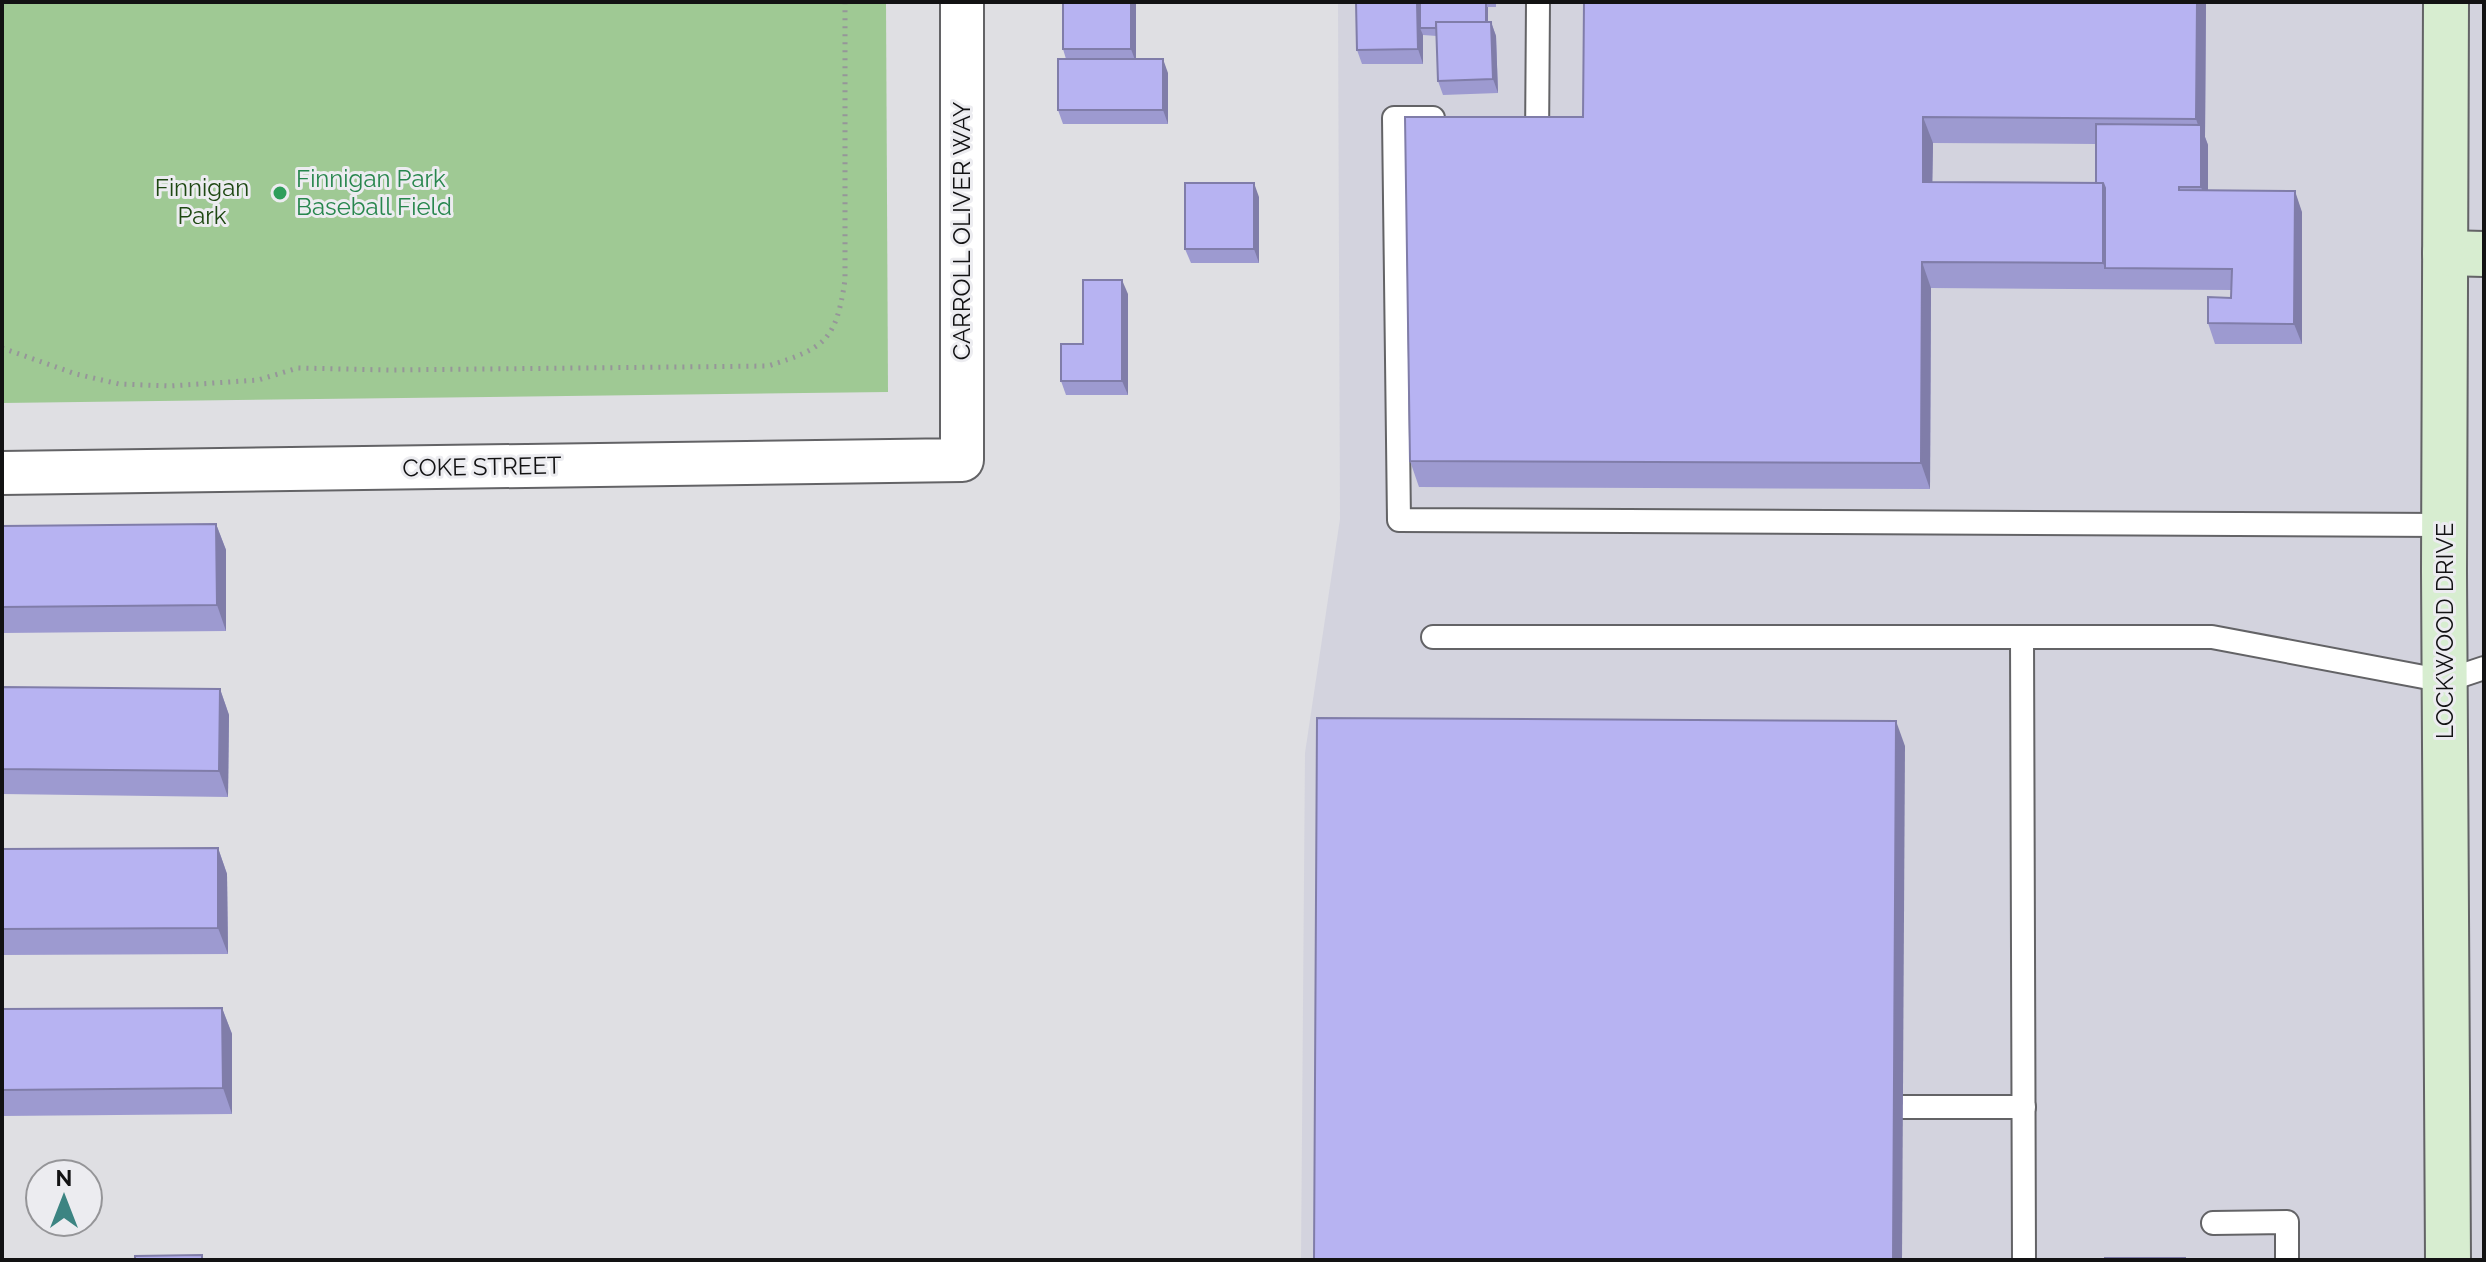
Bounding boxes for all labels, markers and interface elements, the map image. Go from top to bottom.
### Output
street label: CARROLL OLIVER WAY [947,101,976,360]
place label: Finnigan Park Baseball Field [296,164,452,221]
park label: Finnigan Park [155,173,249,230]
marker: Finnigan Park Baseball Field [271,184,289,202]
street label: COKE STREET [402,451,562,482]
street label: LOCKWOOD DRIVE [2430,523,2459,739]
north arrow [24,1158,104,1238]
text: N [56,1165,72,1191]

